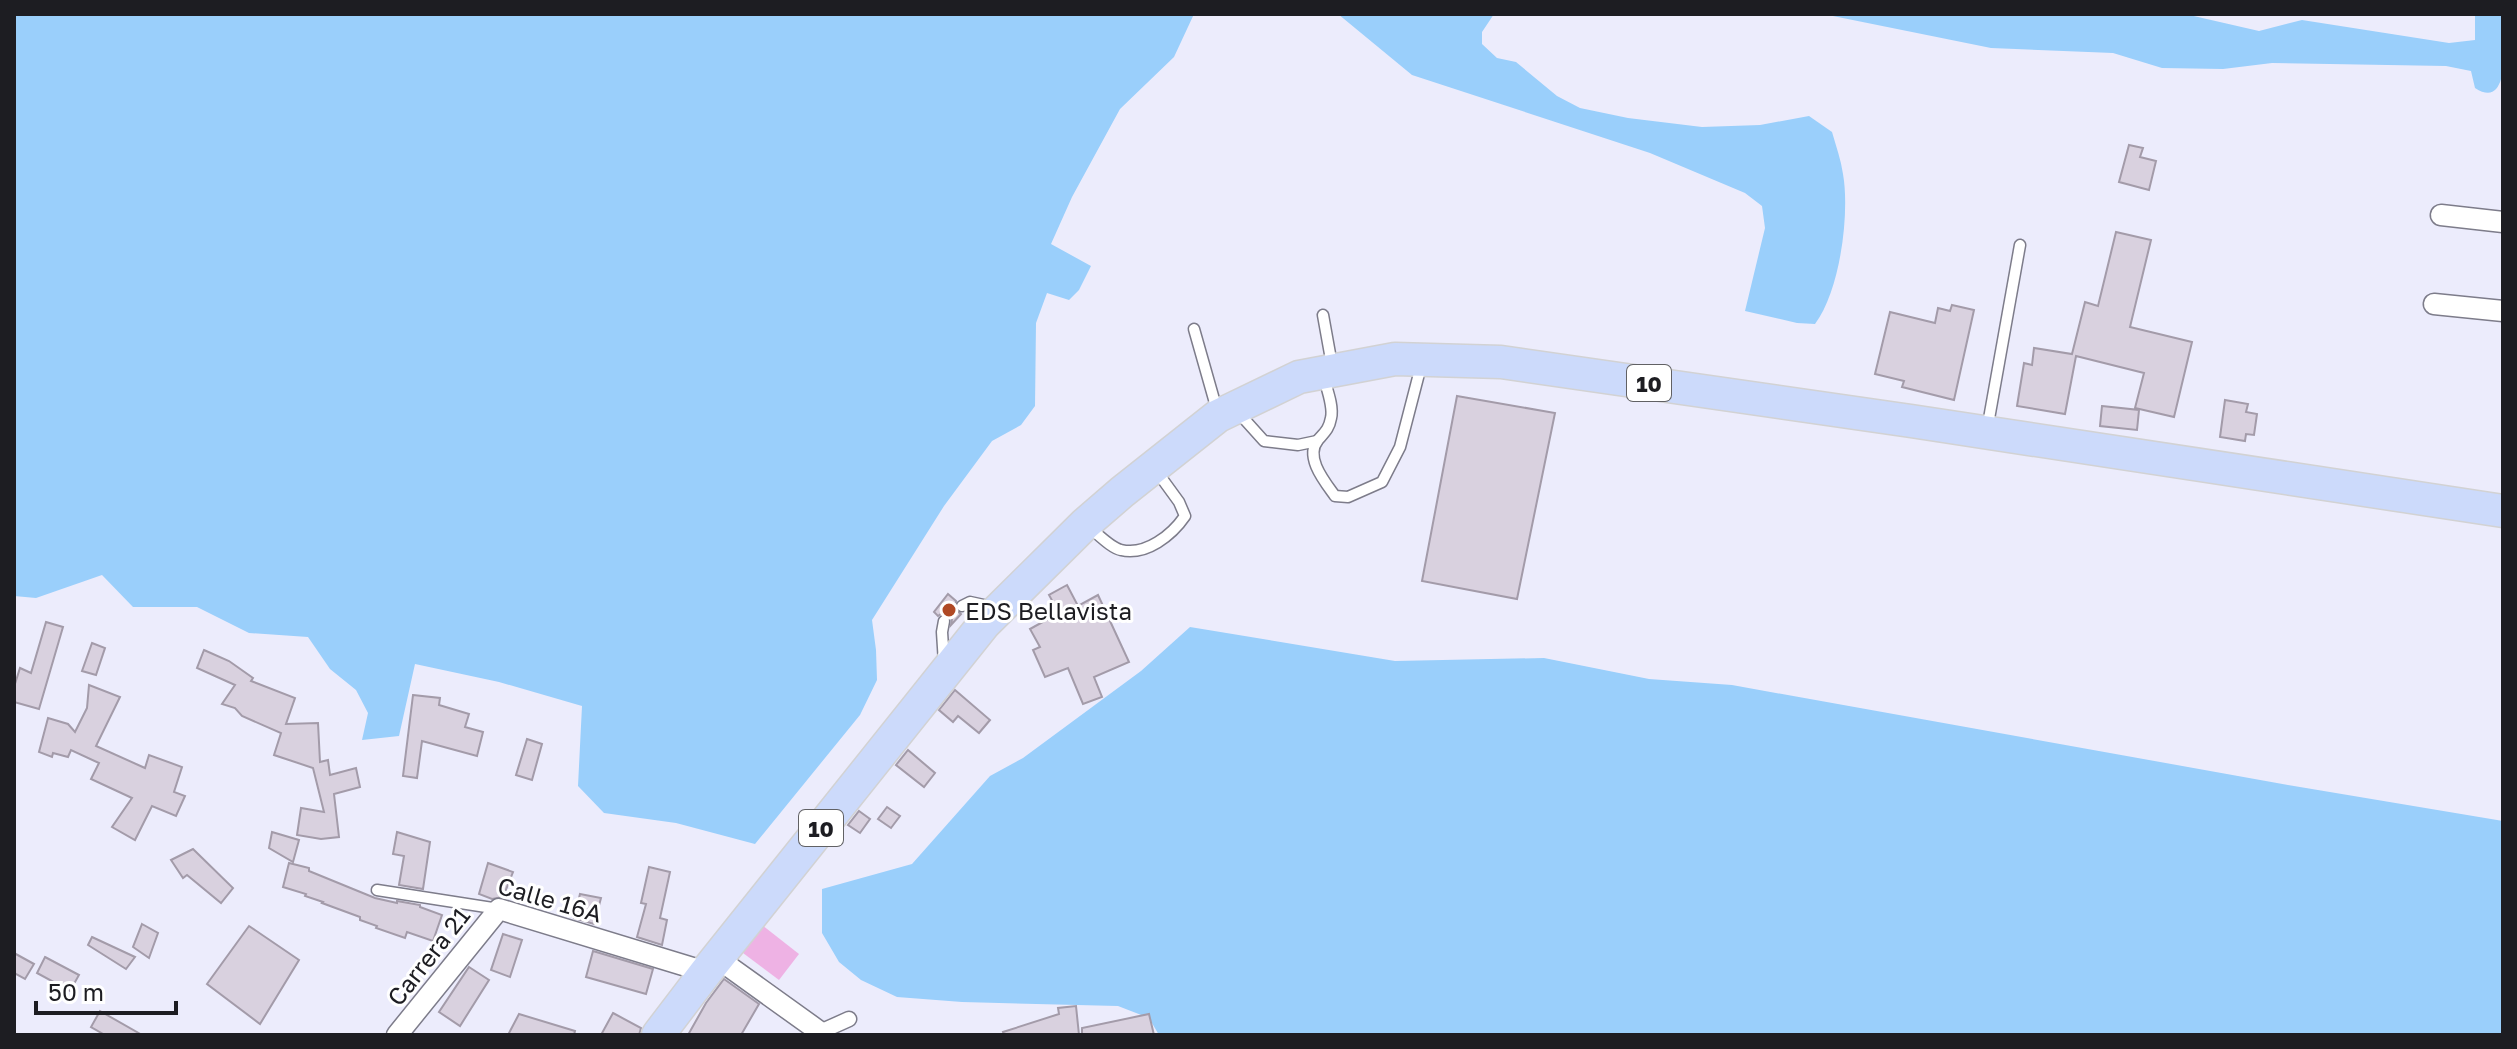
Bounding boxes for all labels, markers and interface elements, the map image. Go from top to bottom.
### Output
road number: 10 [1627,365,1671,401]
place label: EDS Bellavista [965,596,1132,625]
marker: EDS Bellavista [940,601,958,619]
road number: 10 [799,810,843,846]
street label: Calle 16A [494,870,606,928]
street label: Carrera 21 [381,901,475,1011]
scale bar [36,965,176,1015]
text: 50 m [48,977,104,1006]

